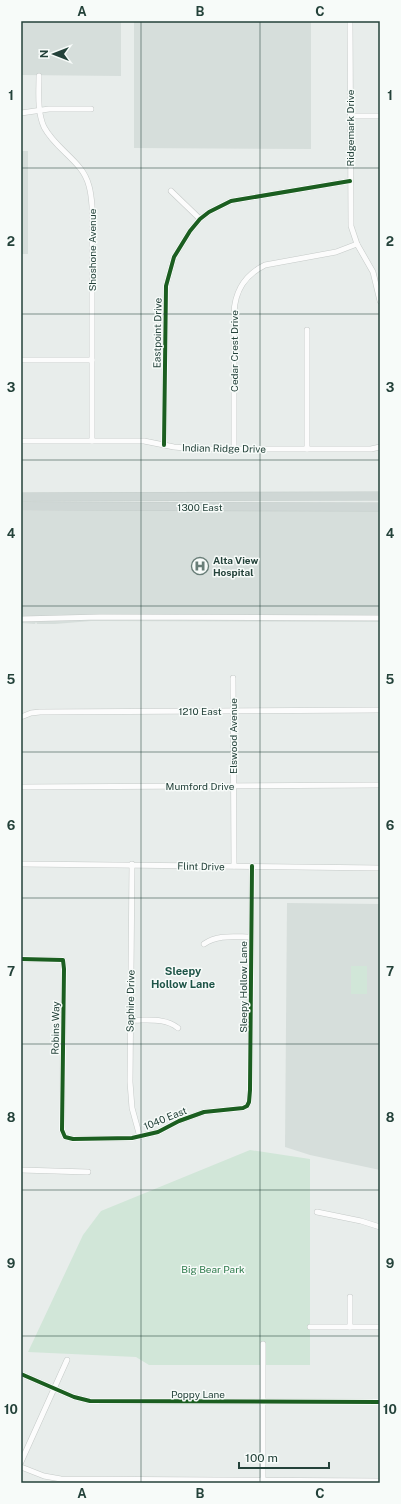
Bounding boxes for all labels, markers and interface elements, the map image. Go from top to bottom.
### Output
text: A [77,4,87,19]
text: B [196,4,205,19]
text: C [315,4,325,19]
north arrow [34,34,74,74]
text: N [38,50,50,58]
text: 1 [8,88,14,103]
text: 1 [387,88,393,103]
street label: Ridgemark Drive [344,89,356,166]
street label: Shoshone Avenue [86,208,98,291]
text: 2 [7,234,15,249]
text: 2 [386,234,394,249]
street label: Eastpoint Drive [150,297,164,368]
street label: Cedar Crest Drive [228,310,240,392]
text: 3 [7,380,16,395]
text: 3 [386,380,395,395]
street label: Indian Ridge Drive [182,441,266,455]
street label: 1300 East [177,501,223,513]
text: 4 [7,526,16,541]
text: 4 [386,526,395,541]
place label: Alta View Hospital [213,554,258,578]
hospital icon: Alta View Hospital [190,556,210,576]
text: 5 [7,672,16,687]
text: 5 [386,672,395,687]
street label: Elswood Avenue [227,698,239,774]
street label: 1210 East [178,705,222,717]
street label: Mumford Drive [166,780,235,792]
text: 6 [7,818,16,833]
text: 6 [386,818,395,833]
street label: Flint Drive [177,860,225,872]
street label: Sleepy Hollow Lane [237,941,249,1033]
text: 7 [7,964,15,979]
text: 7 [386,964,394,979]
district label: Sleepy Hollow Lane [151,965,215,990]
street label: Saphire Drive [123,969,137,1032]
street label: Robins Way [49,1000,61,1055]
street label: 1040 East [142,1104,188,1132]
text: 8 [7,1110,16,1125]
text: 8 [386,1110,395,1125]
text: 9 [7,1256,15,1271]
text: 9 [386,1256,394,1271]
park label: Big Bear Park [181,1263,245,1275]
street label: Poppy Lane [171,1388,225,1400]
text: 10 [4,1402,18,1417]
text: 10 [383,1402,397,1417]
scale bar [239,1444,329,1470]
text: 100 m [245,1451,278,1465]
text: A [77,1486,87,1501]
text: B [196,1486,205,1501]
text: C [315,1486,325,1501]

